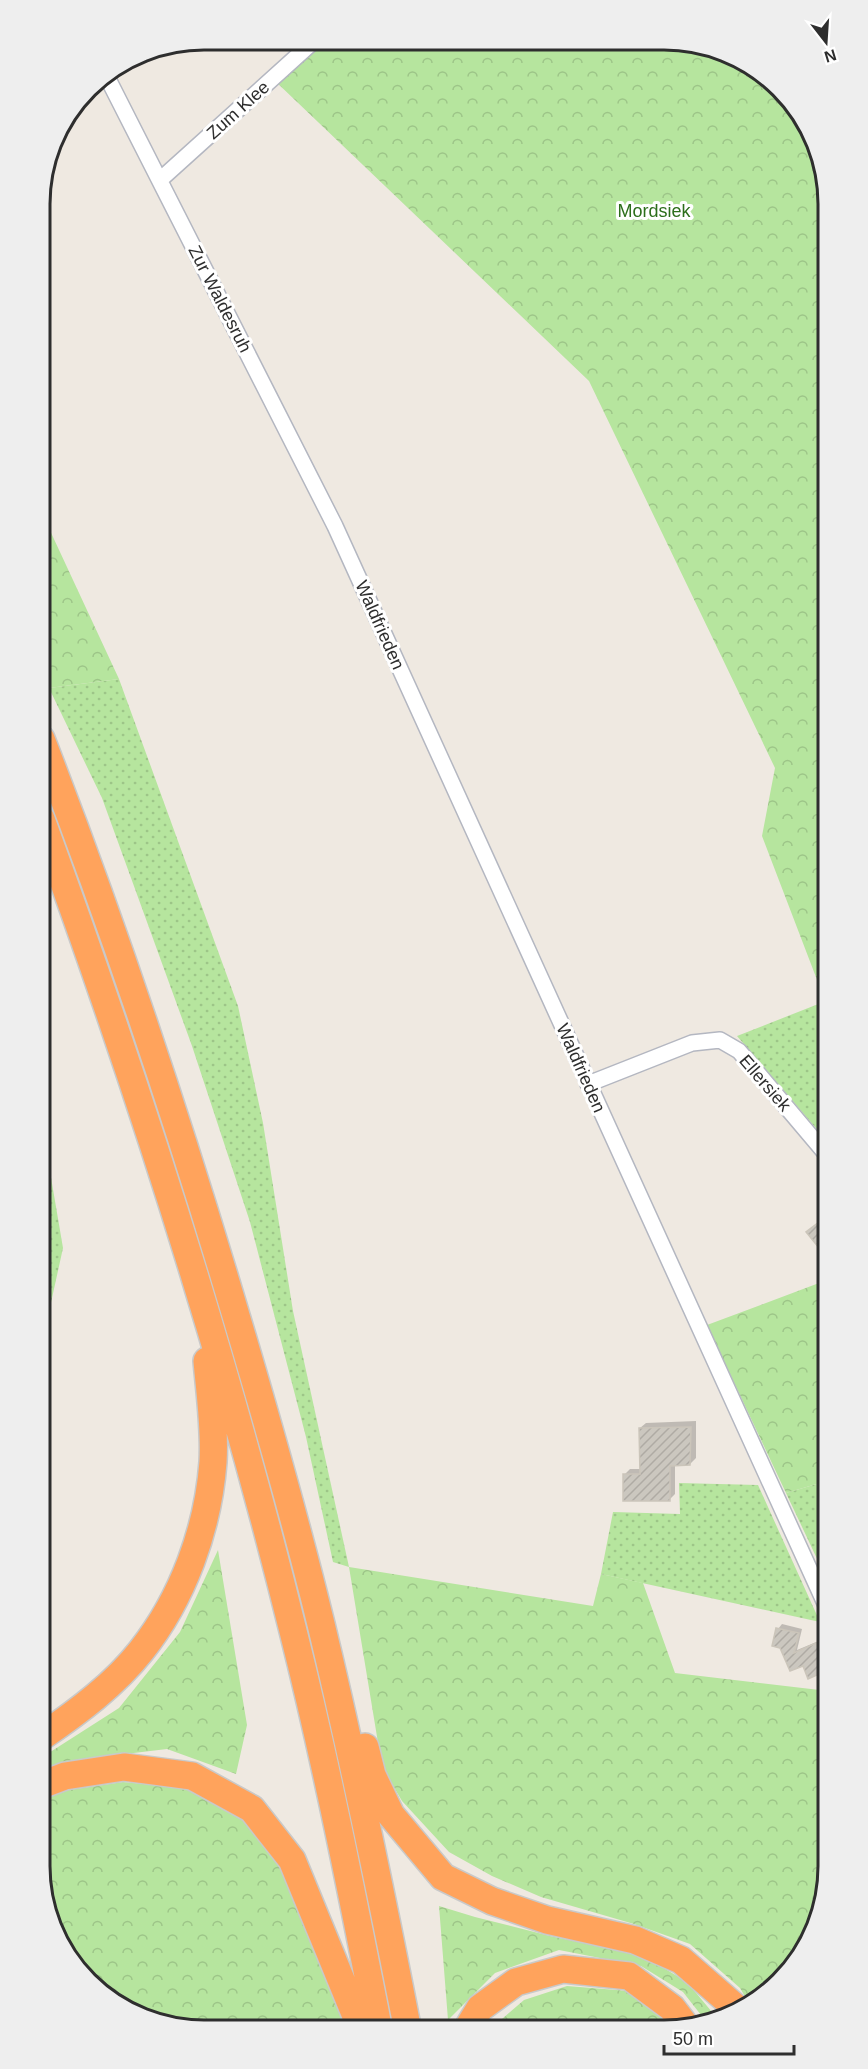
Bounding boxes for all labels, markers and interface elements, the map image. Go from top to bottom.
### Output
north arrow [796,12,856,72]
text: N [822,46,838,66]
street label: Zum Klee [203,77,273,143]
park label: Mordsiek [617,201,692,221]
street label: Zur Waldesruh [184,242,256,356]
street label: Waldfrieden [351,577,409,673]
street label: Waldfrieden [552,1020,610,1116]
street label: Ellersiek [735,1051,796,1116]
scale bar [664,2018,794,2056]
text: 50 m [673,2029,713,2049]

